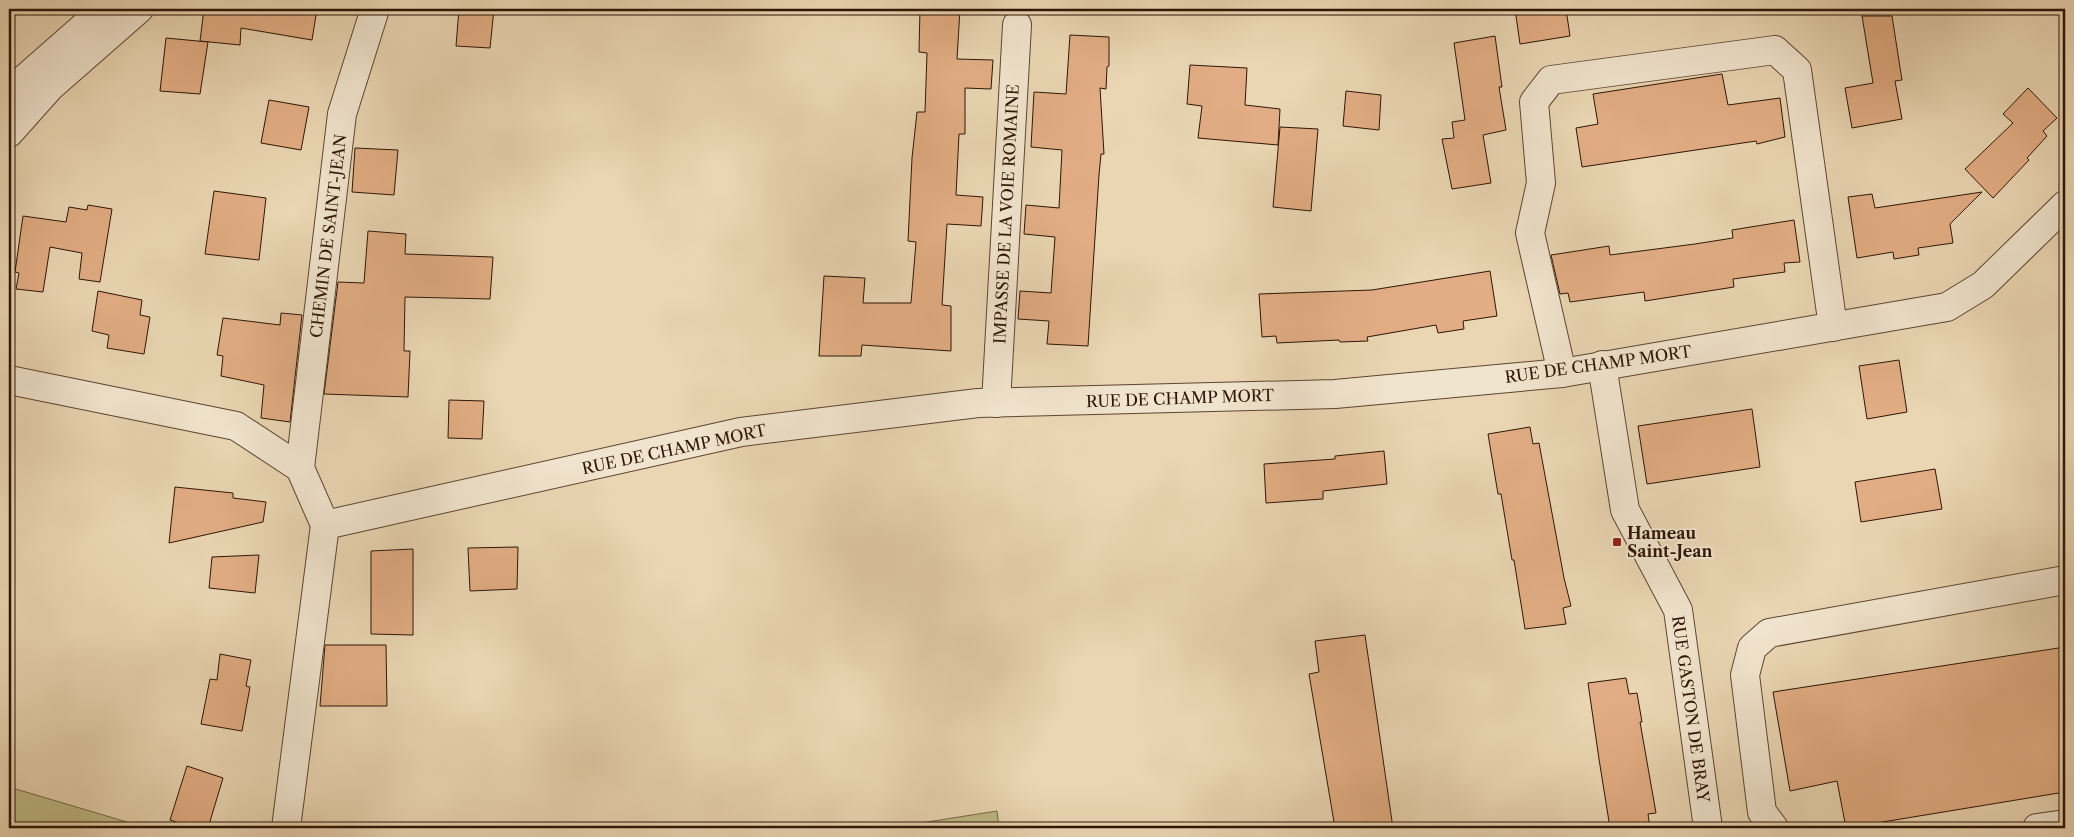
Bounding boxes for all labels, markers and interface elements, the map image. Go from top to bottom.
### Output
street label: IMPASSE DE LA VOIE ROMAINE [989,84,1023,344]
street label: CHEMIN DE SAINT-JEAN [306,133,350,339]
street label: RUE DE CHAMP MORT [1503,341,1693,387]
street label: RUE DE CHAMP MORT [1086,385,1274,411]
street label: RUE DE CHAMP MORT [580,420,768,478]
place label: Hameau Saint-Jean [1627,523,1712,561]
marker: Hameau Saint-Jean [1611,536,1623,548]
street label: RUE GASTON DE BRAY [1668,614,1714,804]

